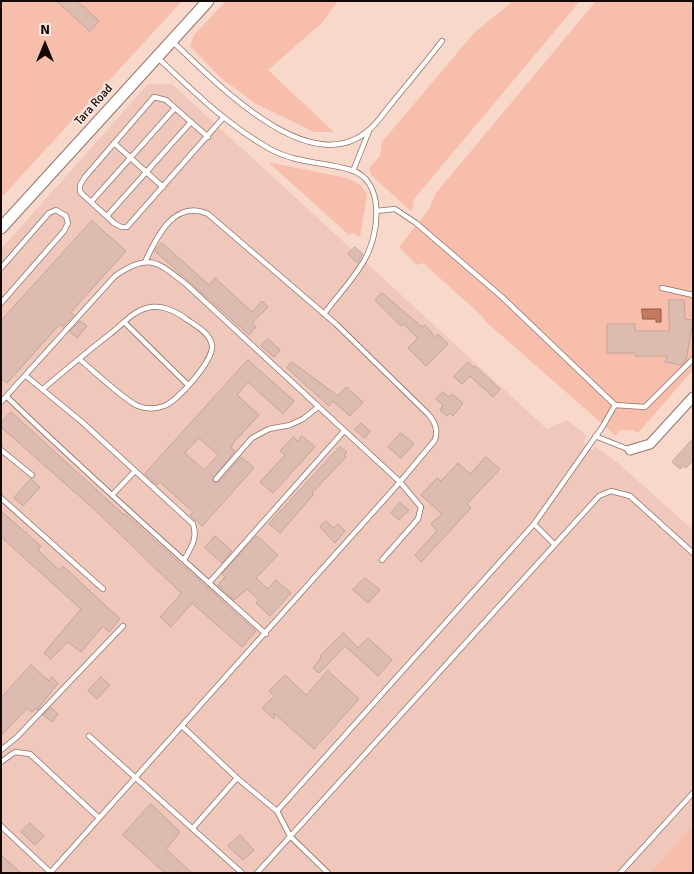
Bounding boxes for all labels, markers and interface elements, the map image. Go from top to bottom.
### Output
north arrow [20,20,70,70]
text: N [40,21,50,38]
street label: Tara Road [72,82,116,128]

